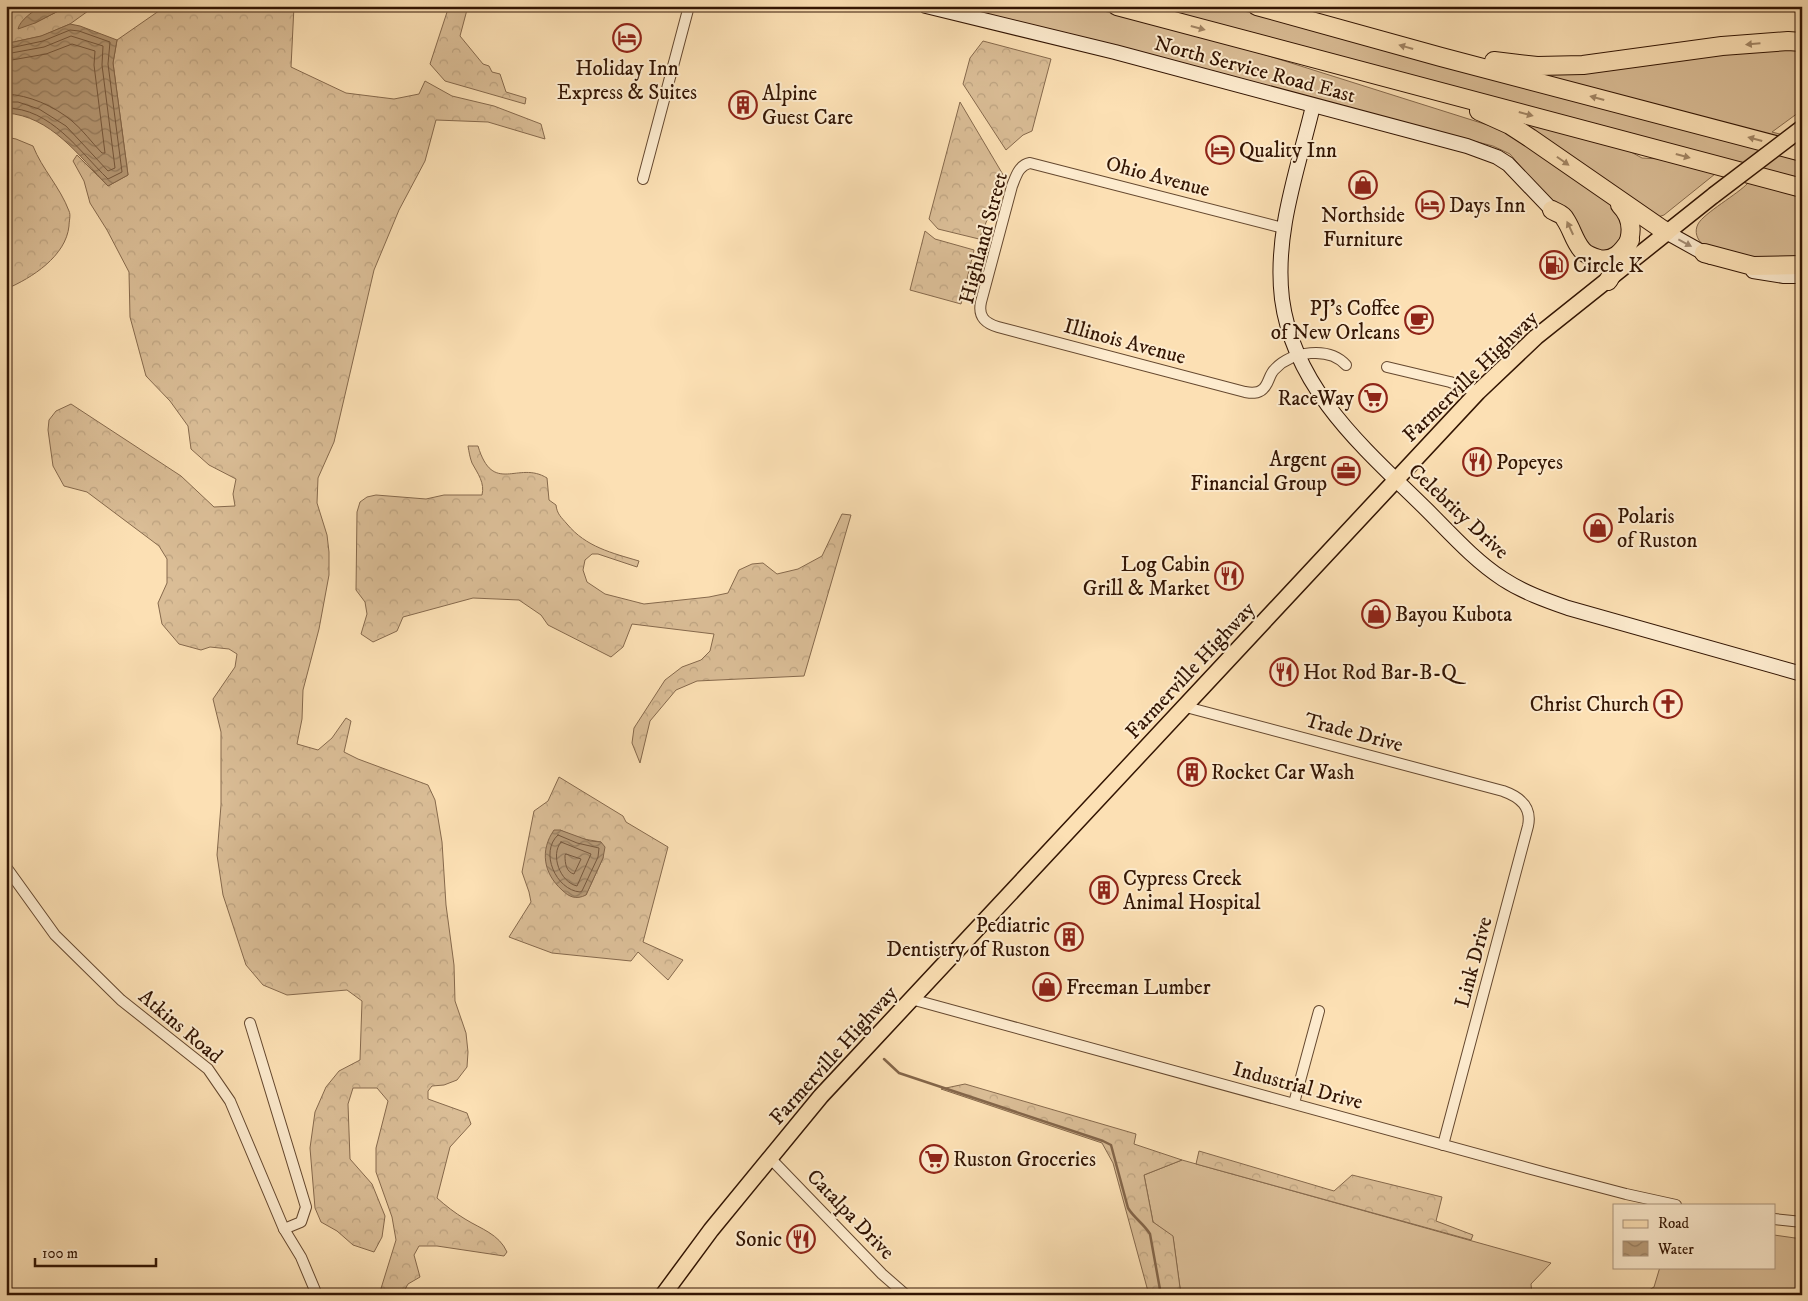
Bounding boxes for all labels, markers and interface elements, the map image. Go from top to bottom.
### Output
hotel icon: Holiday Inn Express & Suites [612,23,642,53]
one-way arrow [1191,24,1206,32]
street label: North Service Road East [1151,31,1358,109]
one-way arrow [1745,40,1761,48]
one-way arrow [1399,43,1414,51]
place label: Holiday Inn Express & Suites [557,56,697,106]
place label: Alpine Guest Care [762,81,853,131]
building icon: Alpine Guest Care [728,90,758,120]
one-way arrow [1590,94,1605,102]
one-way arrow [1518,111,1533,119]
hotel icon: Quality Inn [1205,135,1235,165]
one-way arrow [1747,135,1762,143]
place label: Quality Inn [1239,138,1337,164]
street label: Ohio Avenue [1103,151,1213,203]
one-way arrow [1675,152,1690,160]
one-way arrow [1556,156,1570,166]
street label: Highland Street [954,169,1014,307]
shop icon: Northside Furniture [1348,170,1378,200]
hotel icon: Days Inn [1415,190,1445,220]
place label: Days Inn [1449,193,1526,219]
place label: Northside Furniture [1321,203,1405,253]
one-way arrow [1566,221,1574,235]
one-way arrow [1678,239,1692,247]
fuel station icon: Circle K [1539,250,1569,280]
place label: Circle K [1573,253,1644,279]
place label: PJ's Coffee of New Orleans [1271,296,1400,346]
street label: Farmerville Highway [1398,305,1545,448]
cafe icon: PJ's Coffee of New Orleans [1404,305,1434,335]
street label: Illinois Avenue [1061,313,1189,371]
supermarket icon: RaceWay [1358,383,1388,413]
place label: RaceWay [1277,386,1355,412]
place label: Argent Financial Group [1190,447,1327,497]
restaurant icon: Popeyes [1462,447,1492,477]
place label: Popeyes [1496,450,1563,476]
office icon: Argent Financial Group [1331,456,1361,486]
street label: Celebrity Drive [1402,458,1514,565]
place label: Polaris of Ruston [1617,504,1697,554]
shop icon: Polaris of Ruston [1583,513,1613,543]
place label: Log Cabin Grill & Market [1083,552,1210,602]
restaurant icon: Log Cabin Grill & Market [1214,561,1244,591]
street label: Farmerville Highway [1120,596,1262,745]
shop icon: Bayou Kubota [1361,599,1391,629]
place label: Bayou Kubota [1395,602,1512,628]
restaurant icon: Hot Rod Bar-B-Q [1269,657,1299,687]
place label: Hot Rod Bar-B-Q [1303,660,1466,686]
church icon: Christ Church [1653,689,1683,719]
place label: Christ Church [1530,692,1649,718]
street label: Trade Drive [1302,707,1406,759]
building icon: Rocket Car Wash [1177,757,1207,787]
place label: Rocket Car Wash [1211,760,1354,786]
place label: Cypress Creek Animal Hospital [1123,866,1261,916]
building icon: Cypress Creek Animal Hospital [1089,875,1119,905]
place label: Pediatric Dentistry of Ruston [886,913,1050,963]
street label: Link Drive [1449,914,1499,1011]
building icon: Pediatric Dentistry of Ruston [1054,922,1084,952]
shop icon: Freeman Lumber [1032,972,1062,1002]
place label: Freeman Lumber [1066,975,1211,1001]
street label: Farmerville Highway [764,980,904,1131]
street label: Atkins Road [133,984,228,1070]
street label: Industrial Drive [1230,1056,1366,1116]
supermarket icon: Ruston Groceries [919,1144,949,1174]
place label: Ruston Groceries [953,1147,1096,1173]
street label: Catalpa Drive [801,1164,900,1266]
legend [1613,1204,1776,1268]
text: Road [1658,1214,1690,1233]
restaurant icon: Sonic [786,1224,816,1254]
place label: Sonic [735,1227,782,1253]
scale bar [35,1236,156,1268]
text: Water [1657,1240,1694,1259]
text: 100 m [42,1244,78,1263]

